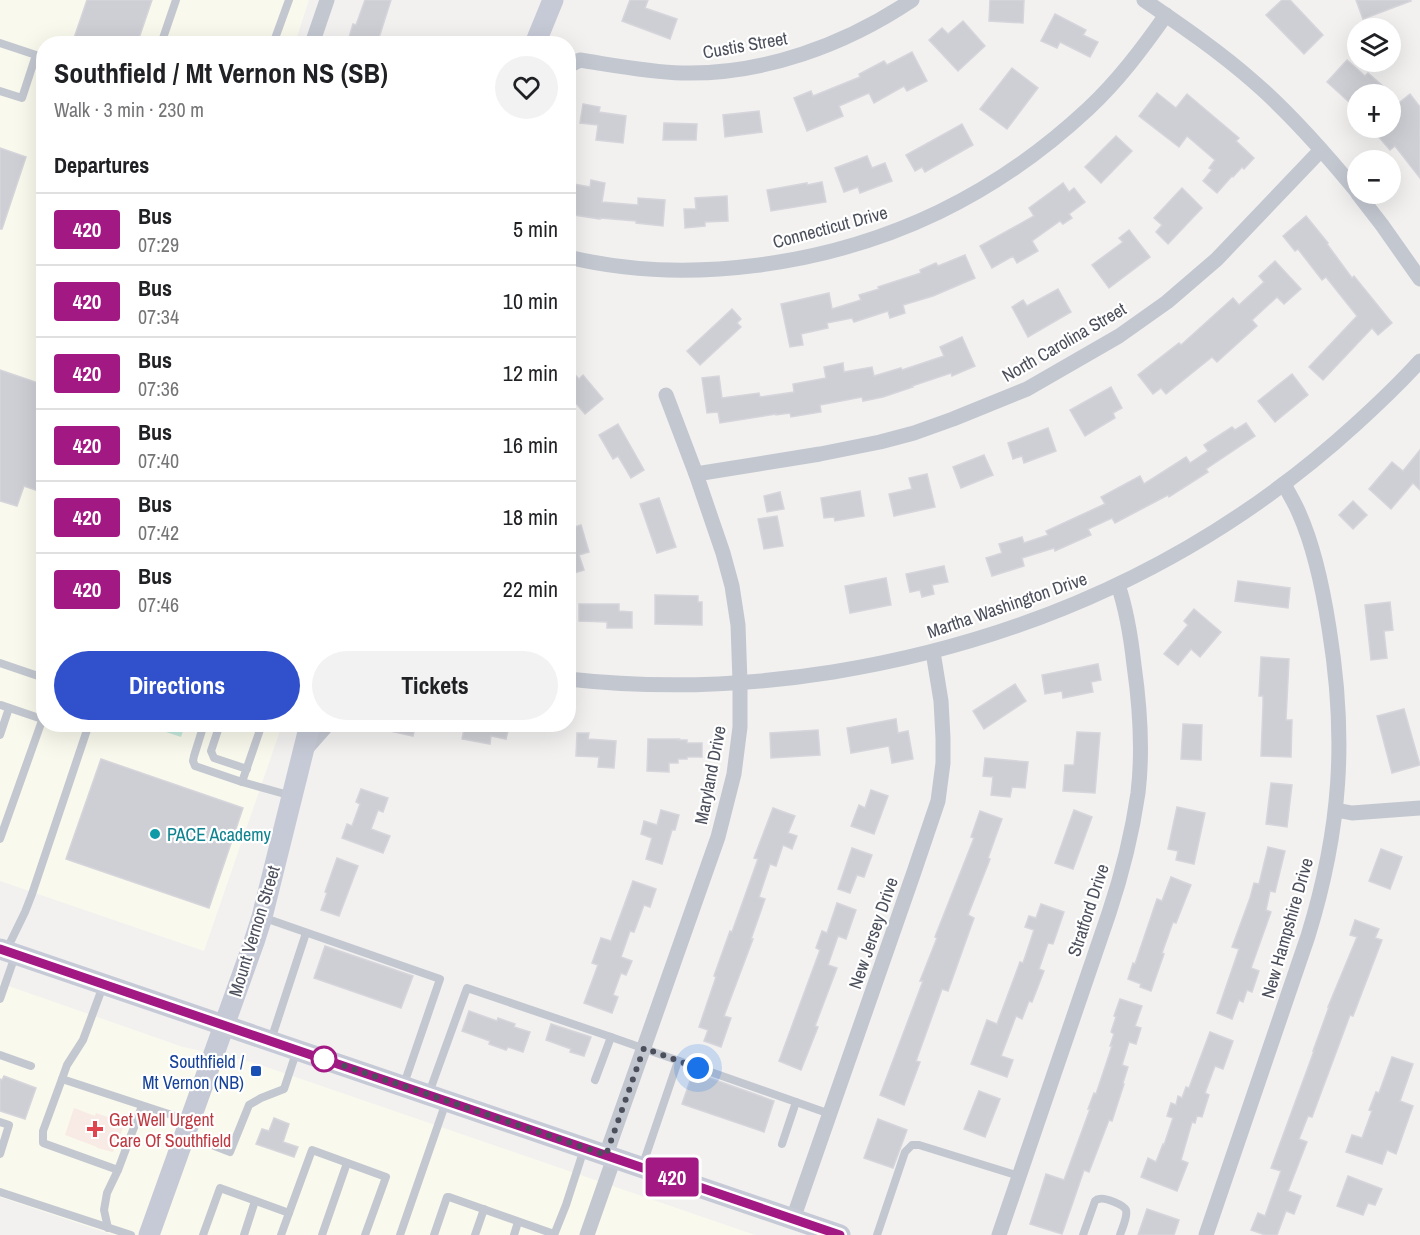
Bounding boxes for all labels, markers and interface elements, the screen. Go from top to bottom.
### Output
map controls [1347,18,1401,204]
button: layers [1347,18,1401,72]
street label: Custis Street [701,25,789,65]
text: Southfield / Mt Vernon NS (SB) [54,54,388,92]
button: heart [495,56,558,119]
button: + [1347,84,1401,138]
text: Walk · 3 min · 230 m [54,96,204,123]
text: Departures [54,150,149,180]
button: − [1347,150,1401,204]
street label: Connecticut Drive [770,200,890,254]
text: Bus [138,201,172,231]
text: 5 min [513,214,558,244]
text: 420 [73,215,101,244]
text: 07:29 [138,231,179,258]
text: Bus [138,273,172,303]
text: 10 min [503,286,558,316]
text: 420 [73,287,101,316]
street label: North Carolina Street [997,296,1131,388]
text: 07:34 [138,303,179,330]
text: Bus [138,345,172,375]
text: 12 min [503,358,558,388]
text: 420 [73,359,101,388]
text: 07:36 [138,375,179,402]
text: Bus [138,417,172,447]
text: 16 min [503,430,558,460]
text: 420 [73,431,101,460]
text: 07:40 [138,447,179,474]
text: Bus [138,489,172,519]
text: 18 min [503,502,558,532]
text: 420 [73,503,101,532]
text: 07:42 [138,519,179,546]
text: Bus [138,561,172,591]
street label: Martha Washington Drive [924,566,1090,644]
text: 22 min [503,574,558,604]
text: 420 [73,575,101,604]
text: 07:46 [138,591,179,618]
button: Directions [54,651,300,720]
button: Tickets [312,651,558,720]
street label: Maryland Drive [688,724,732,826]
place label: PACE Academy [167,822,272,847]
marker: PACE Academy [148,827,162,841]
street label: New Hampshire Drive [1255,855,1319,1001]
street label: Stratford Drive [1061,860,1115,960]
street label: Mount Vernon Street [222,863,286,999]
street label: New Jersey Drive [842,874,904,992]
unlabelled marker [311,1046,337,1072]
place label: Southfield / Mt Vernon (NB) [142,1049,245,1095]
your location [683,1053,713,1083]
marker: Southfield / Mt Vernon (NB) [249,1064,263,1078]
place label: Get Well Urgent Care Of Southfield [109,1107,231,1153]
marker: Get Well Urgent Care Of Southfield [86,1120,104,1138]
line badge: 420 [638,1158,706,1196]
text: 420 [658,1163,686,1192]

